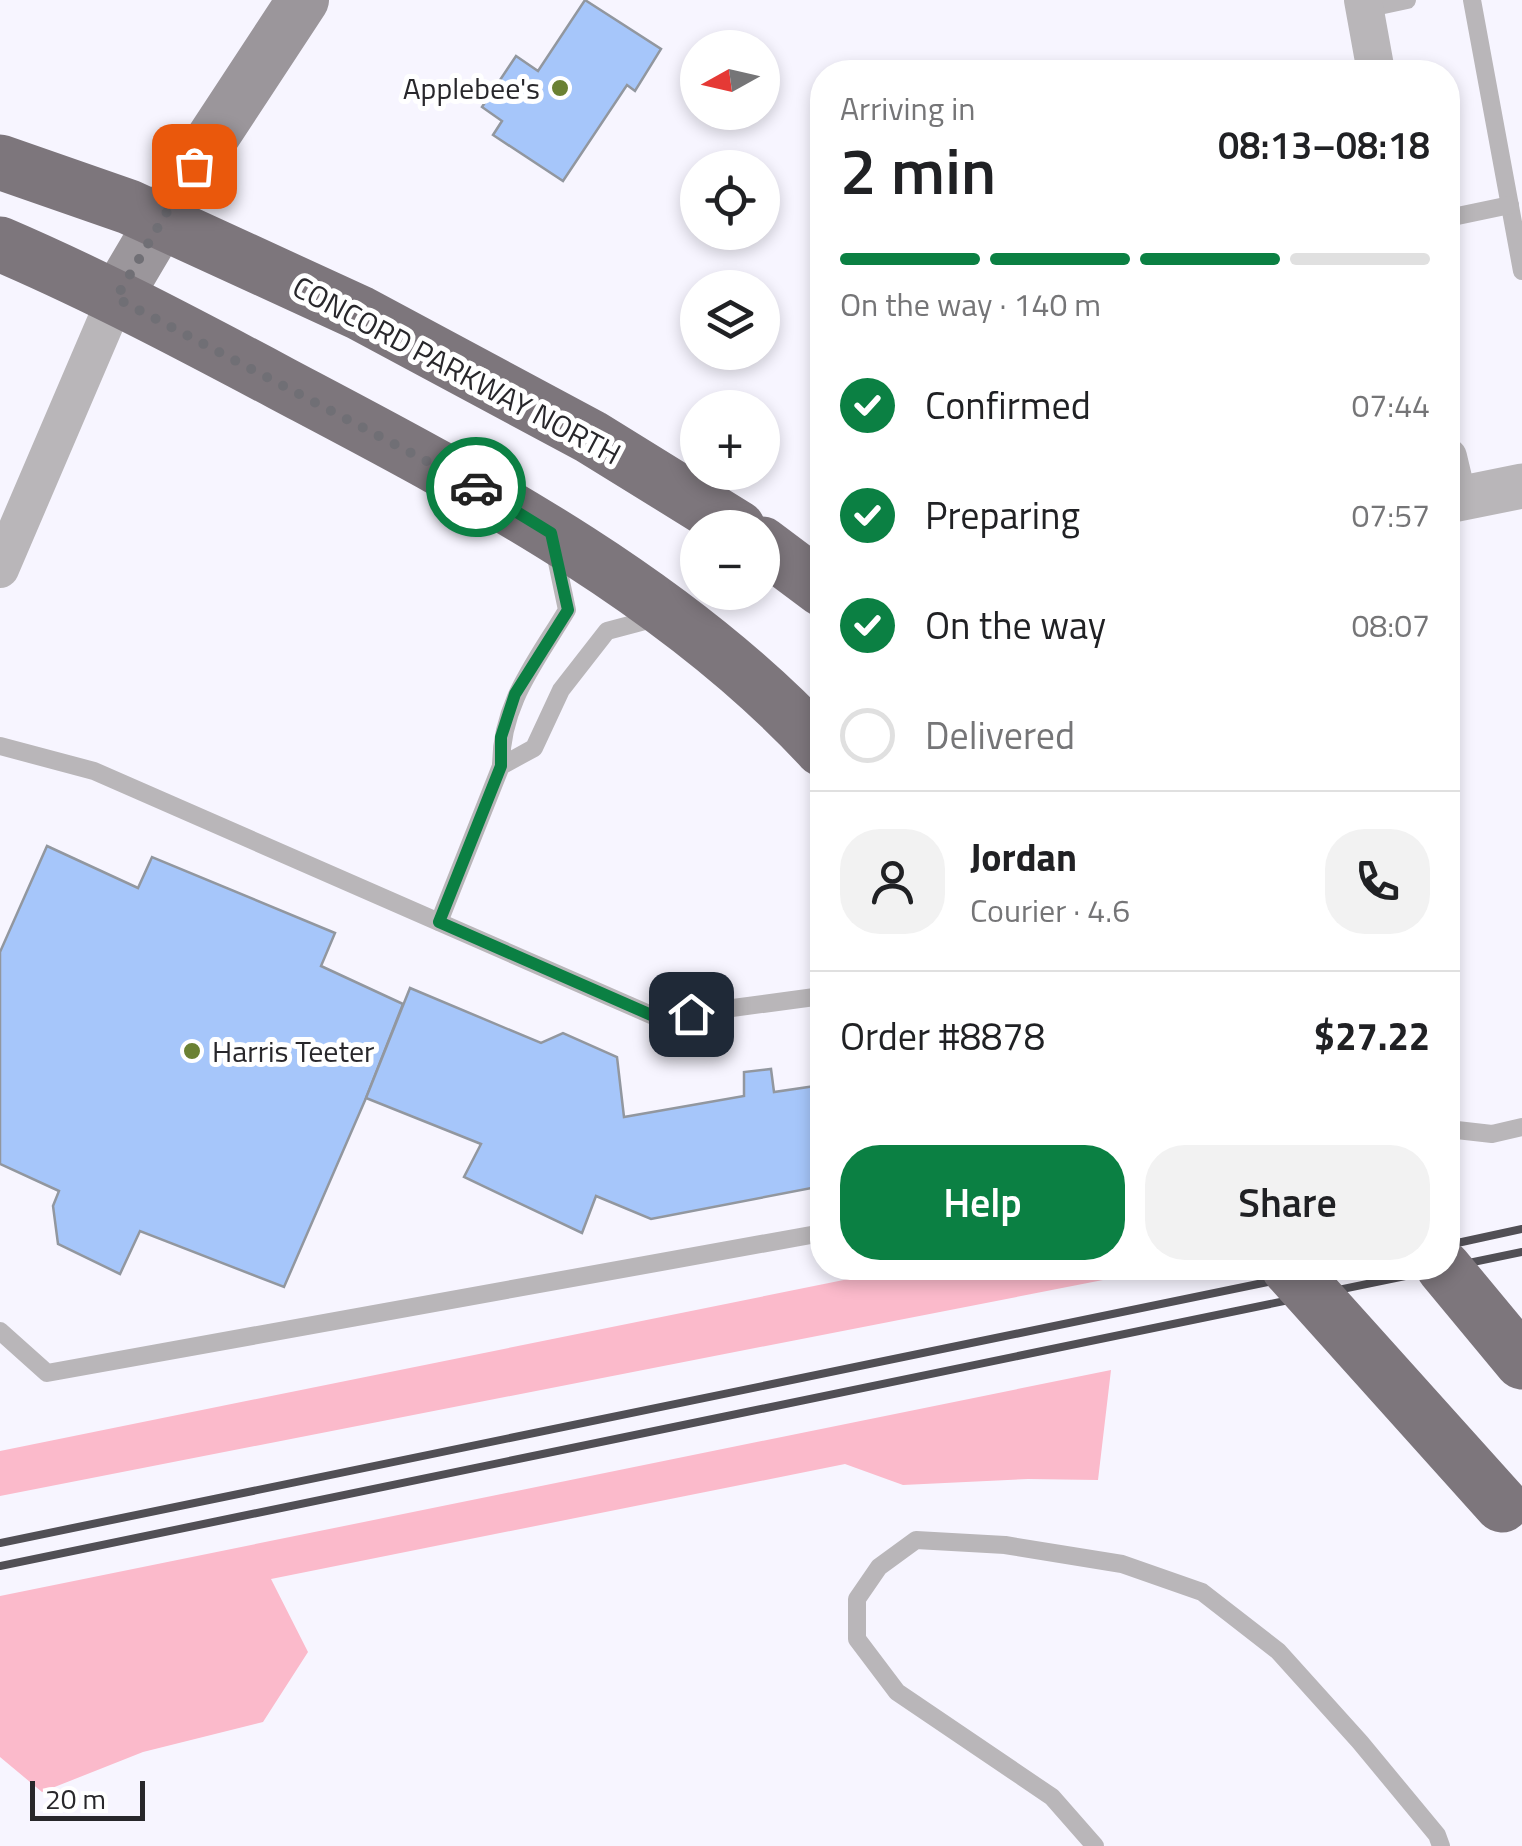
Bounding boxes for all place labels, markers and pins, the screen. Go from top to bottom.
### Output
place label: Applebee's [403,65,540,111]
marker: Applebee's [549,77,571,99]
pin [152,124,237,209]
pin [649,972,734,1057]
place label: Harris Teeter [212,1028,374,1074]
marker: Harris Teeter [181,1040,203,1062]

